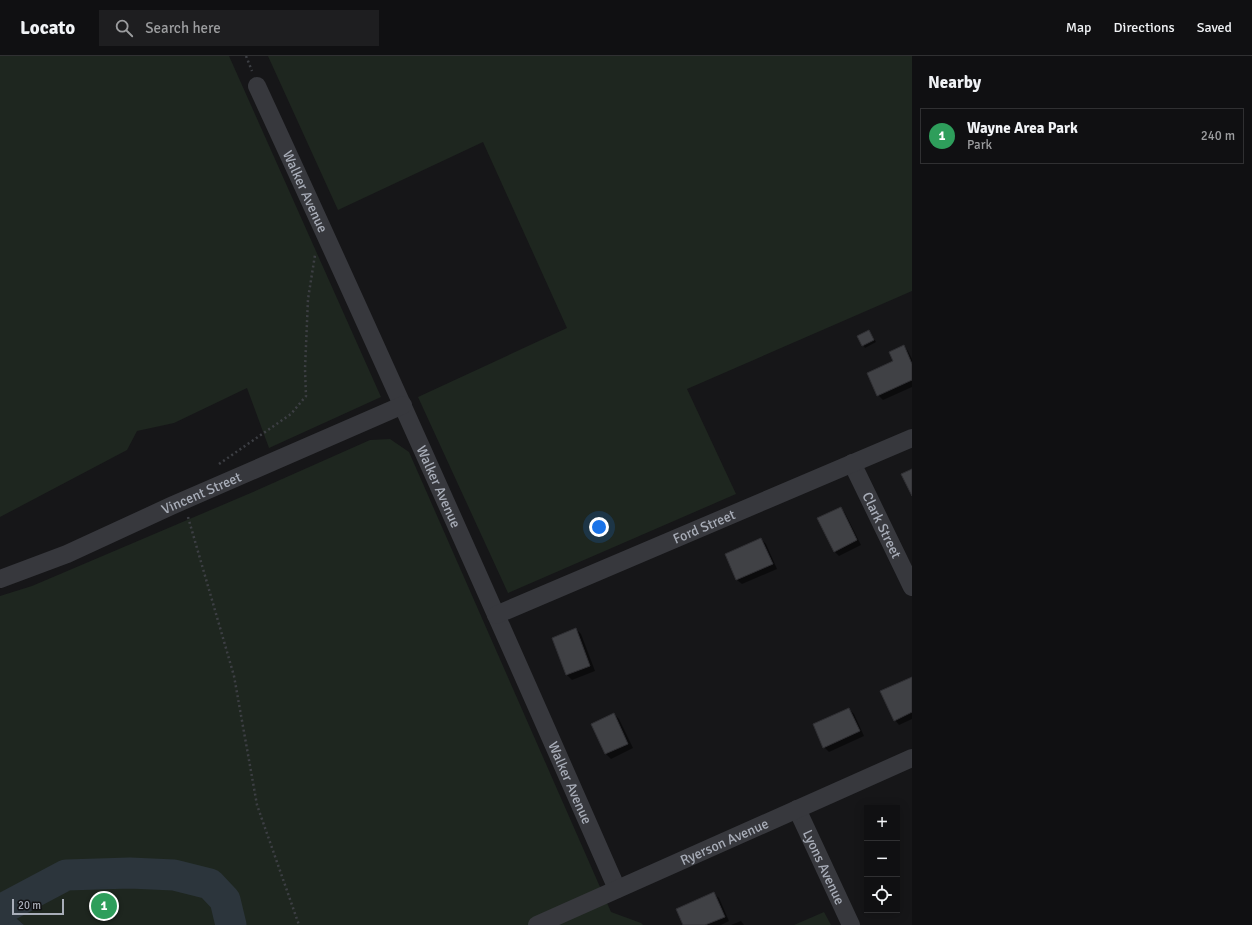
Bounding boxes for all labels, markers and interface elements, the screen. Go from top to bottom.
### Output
search box [99,10,379,46]
text: Locato [20,16,75,40]
icon: search [113,17,135,39]
text: Search here [145,19,221,37]
text: Map [1066,19,1092,36]
text: Directions [1114,19,1175,36]
text: Saved [1197,19,1232,36]
text: Nearby [928,72,981,93]
text: Wayne Area Park [967,119,1078,137]
text: 1 [938,128,946,144]
text: 240 m [1201,128,1235,144]
text: Park [967,137,992,153]
street label: Walker Avenue [279,148,332,235]
street label: Walker Avenue [413,443,465,530]
street label: Vincent Street [159,468,244,518]
street label: Clark Street [859,489,905,561]
street label: Ford Street [670,506,738,547]
your location [589,517,609,537]
street label: Walker Avenue [545,739,596,827]
map controls [864,805,900,913]
button: + [864,805,900,841]
street label: Ryerson Avenue [677,815,771,869]
street label: Lyons Avenue [799,827,849,907]
button: − [864,841,900,877]
button: locate [864,877,900,913]
pin: 1 [91,891,117,921]
scale bar [12,897,64,916]
text: 20 m [18,899,41,912]

